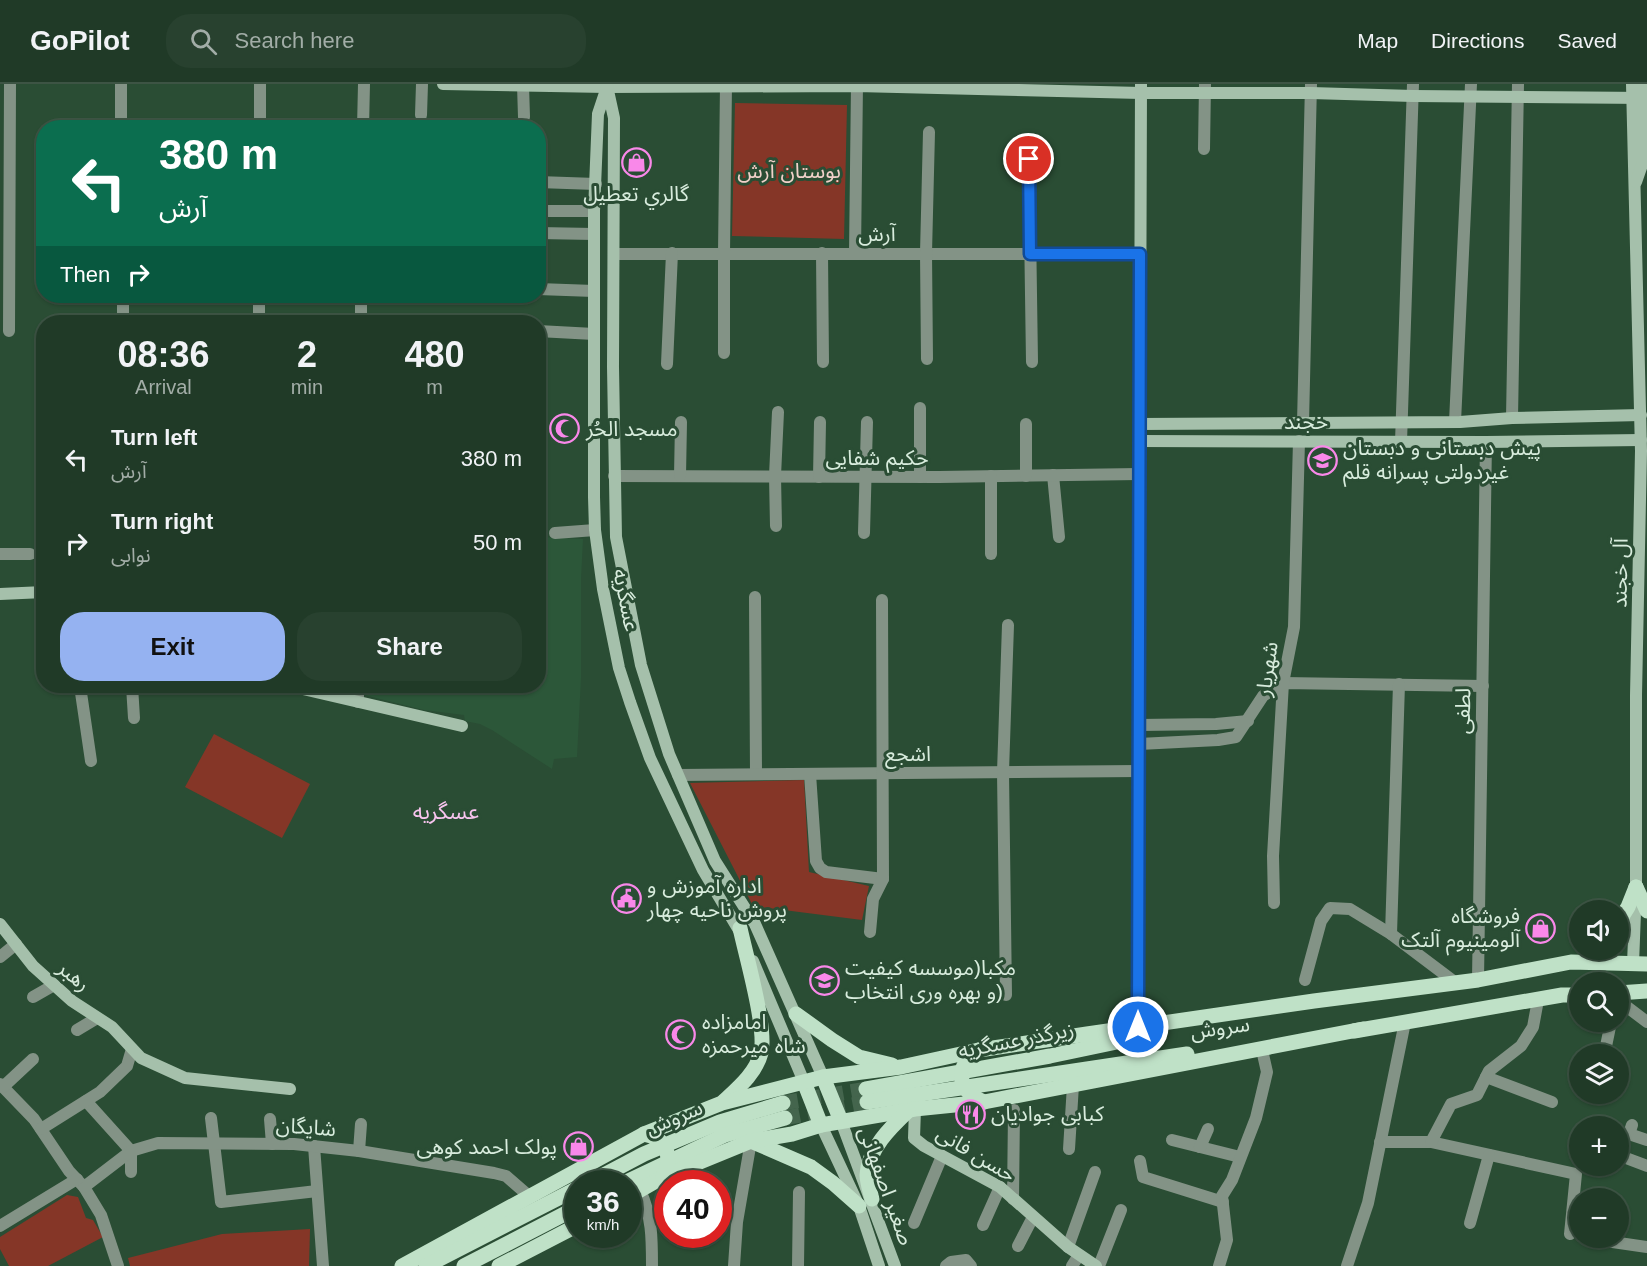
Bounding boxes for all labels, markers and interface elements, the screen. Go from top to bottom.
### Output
search box [166,14,586,68]
text: GoPilot [30,25,130,56]
icon: search [187,25,220,58]
text: Search here [235,28,354,53]
text: Map [1357,29,1398,52]
text: Directions [1431,29,1524,52]
text: Saved [1557,29,1617,52]
text: 380 m [159,131,278,178]
pin [1003,133,1054,184]
icon: arrive [1012,142,1045,175]
icon: left [60,144,138,222]
shop icon: گالري تعطيل [620,147,652,179]
park label: بوستان آرش [737,159,841,183]
place label: گالري تعطيل [583,182,689,210]
text: آرش [159,193,207,223]
street label: آرش [858,222,897,246]
icon: right [122,258,155,291]
text: Then [60,262,110,287]
text: 08:36 [117,334,209,375]
text: 2 [297,334,317,375]
text: 480 [404,334,465,375]
text: Arrival [135,376,192,398]
text: min [291,376,323,398]
text: m [426,376,443,398]
street label: خجند [1284,410,1328,433]
mosque icon: مسجد الحُر [549,413,581,445]
place label: مسجد الحُر [585,417,677,441]
text: Turn left [111,425,197,450]
place label: پیش دبستانی و دبستان غیردولتی پسرانه قلم [1343,436,1541,487]
icon: left [60,443,93,476]
school or university icon: پیش دبستانی و دبستان غیردولتی پسرانه قلم [1306,444,1338,476]
text: 380 m [461,446,522,471]
street label: حکیم شفایی [825,446,929,473]
text: آرش [111,460,147,482]
text: Turn right [111,509,213,534]
icon: right [60,527,93,560]
text: 50 m [473,530,522,555]
street label: آل خجند [1607,537,1633,608]
text: نوابی [111,544,151,566]
street label: عسگریه [608,567,644,633]
button: Exit [60,612,285,681]
button: Share [297,612,522,681]
street label: شهریار [1251,640,1283,699]
street label: لطفی [1451,688,1475,734]
street label: اشجع [885,742,931,769]
district label: عسگریه [413,799,479,824]
place label: اداره آموزش و پروش ناحیه چهار [646,874,787,923]
public building icon: اداره آموزش و پروش ناحیه چهار [610,882,642,914]
map controls [1569,900,1629,1248]
button: sound [1569,900,1629,960]
place label: فروشگاه آلومینیوم آلتک [1401,904,1521,956]
shop icon: فروشگاه آلومینیوم آلتک [1525,912,1557,944]
street label: رهبر [52,955,95,996]
place label: مکبا(موسسه کیفیت و بهره وری انتخاب) [845,956,1016,1004]
school or university icon: مکبا(موسسه کیفیت و بهره وری انتخاب) [808,964,840,996]
button: search [1569,972,1629,1032]
position arrow [1106,995,1170,1059]
place label: امامزاده شاه میرحمزه [702,1010,806,1058]
street label: سروش [1189,1012,1251,1044]
street label: زیرگذر عسگریه [956,1017,1076,1063]
mosque icon: امامزاده شاه میرحمزه [665,1018,697,1050]
button: layers [1569,1044,1629,1104]
street label: سروش [642,1095,706,1141]
restaurant icon: کبابی جوادیان [954,1098,986,1130]
place label: کبابی جوادیان [991,1102,1104,1126]
street label: شایگان [275,1113,337,1141]
button: + [1569,1116,1629,1176]
street label: حسن فانی [932,1121,1020,1187]
street label: صغیر اصفهانی [853,1124,919,1248]
shop icon: پولک احمد کوهی [562,1131,594,1163]
place label: پولک احمد کوهی [416,1135,557,1160]
speed limit sign: 40 [654,1170,732,1248]
text: 36 [586,1185,620,1218]
button: − [1569,1188,1629,1248]
text: km/h [587,1216,619,1233]

